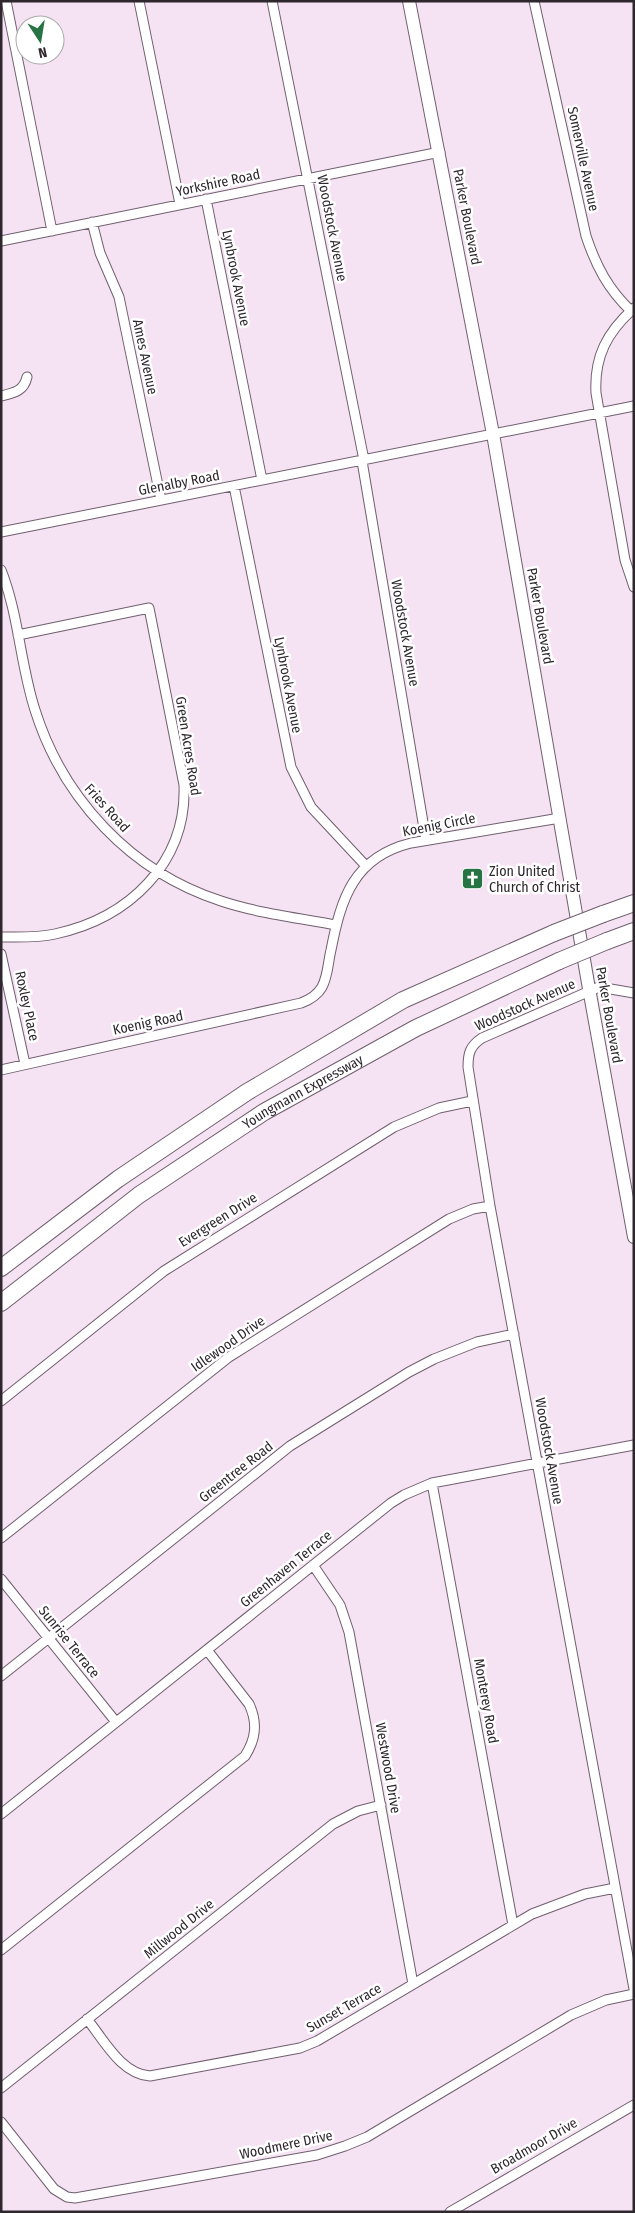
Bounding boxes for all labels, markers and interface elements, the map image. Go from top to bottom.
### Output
north arrow [15,15,65,65]
text: N [37,43,48,61]
street label: Somerville Avenue [564,105,602,213]
street label: Yorkshire Road [174,166,262,200]
street label: Parker Boulevard [449,167,485,267]
street label: Woodstock Avenue [313,173,351,283]
street label: Lynbrook Avenue [218,229,254,328]
street label: Ames Avenue [129,318,161,396]
street label: Glenalby Road [137,467,221,499]
street label: Parker Boulevard [523,566,557,666]
street label: Woodstock Avenue [387,578,423,688]
street label: Lynbrook Avenue [270,636,306,735]
street label: Green Acres Road [172,695,204,797]
street label: Fries Road [81,780,133,836]
street label: Koenig Circle [401,810,477,840]
place label: Zion United Church of Christ [489,863,581,896]
church icon: Zion United Church of Christ [461,867,485,891]
street label: Parker Boulevard [592,965,626,1065]
street label: Roxley Place [11,969,43,1043]
street label: Woodstock Avenue [472,975,578,1035]
street label: Koenig Road [111,1007,185,1039]
street label: Youngmann Expressway [239,1050,366,1132]
street label: Evergreen Drive [176,1189,260,1251]
street label: Idlewood Drive [188,1312,268,1376]
street label: Woodstock Avenue [531,1396,567,1506]
street label: Greentree Road [196,1438,276,1506]
street label: Greenhaven Terrace [237,1527,335,1611]
street label: Sunrise Terrace [35,1603,103,1681]
street label: Monterey Road [470,1657,502,1745]
street label: Westwood Drive [372,1721,404,1815]
street label: Millwood Drive [141,1896,218,1962]
street label: Sunset Terrace [303,1980,385,2036]
street label: Broadmoor Drive [488,2114,580,2178]
street label: Woodmere Drive [238,2127,334,2163]

